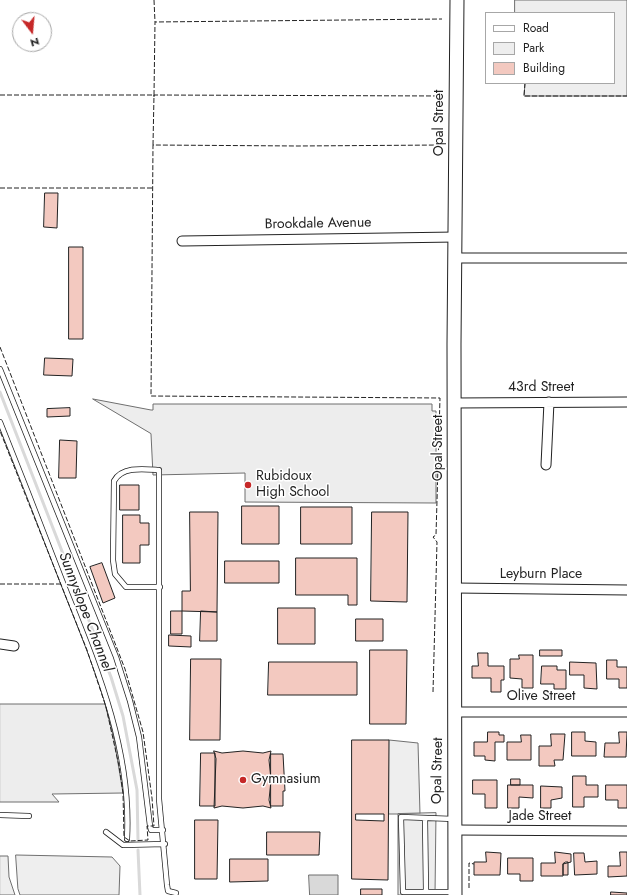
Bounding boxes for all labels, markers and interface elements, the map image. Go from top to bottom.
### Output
north arrow [12,12,52,52]
legend [485,12,615,84]
text: Road [523,19,549,37]
text: N [29,34,41,51]
text: Park [523,39,544,57]
text: Building [523,59,565,77]
street label: Opal Street [432,90,448,156]
street label: Brookdale Avenue [264,215,372,233]
street label: 43rd Street [508,380,574,396]
street label: Opal Street [431,415,447,481]
place label: Rubidoux High School [256,469,329,502]
marker: Rubidoux High School [243,480,253,490]
water label: Sunnyslope Channel [54,550,116,674]
street label: Leyburn Place [500,567,582,583]
street label: Olive Street [507,689,575,705]
street label: Opal Street [429,738,447,804]
place label: Gymnasium [251,772,321,788]
marker: Gymnasium [238,775,248,785]
street label: Jade Street [509,809,571,825]

